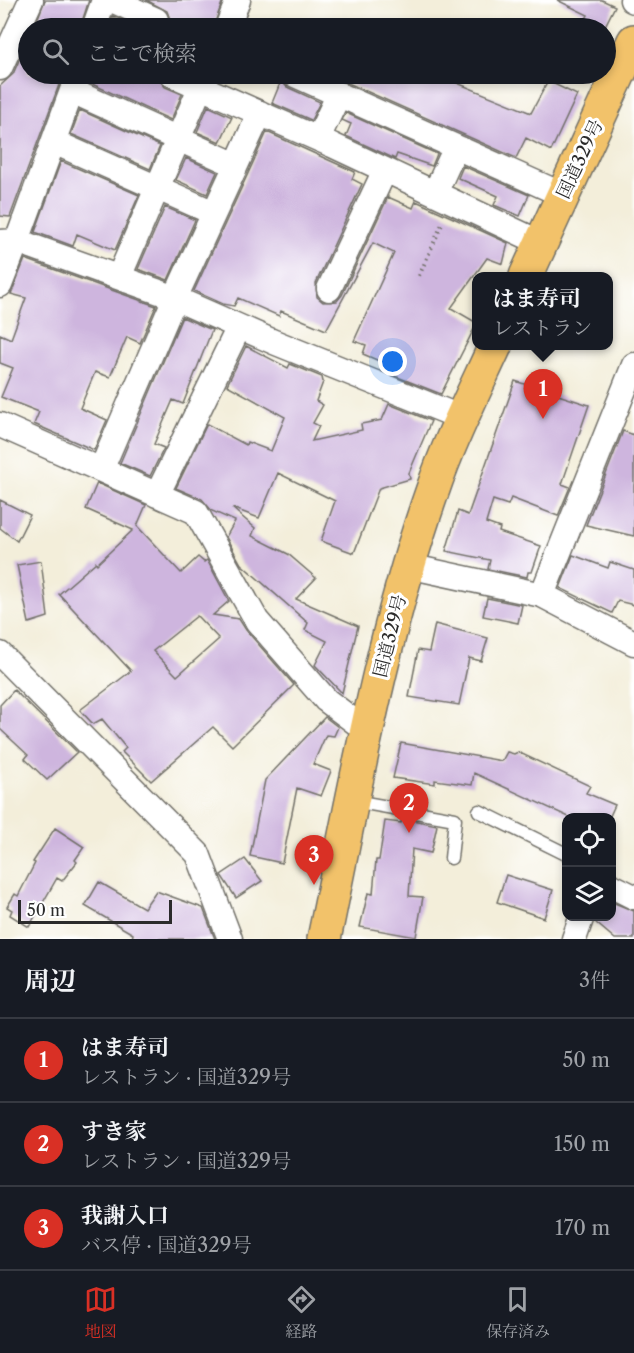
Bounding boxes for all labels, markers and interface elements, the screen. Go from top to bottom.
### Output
search box [18,18,616,84]
icon: search [39,35,72,68]
text: ここで検索 [87,40,197,67]
street label: 国道329号 [552,116,608,202]
popup [472,272,613,350]
text: はま寿司 [493,285,581,312]
text: レストラン [493,316,592,340]
your location [378,347,407,376]
pin: 1 [524,370,562,419]
street label: 国道329号 [369,592,411,680]
pin: 2 [390,784,428,833]
map controls [562,813,616,921]
button: locate [562,813,616,867]
pin: 3 [294,836,334,885]
button: layers [562,867,616,921]
scale bar [18,897,172,924]
text: 50 m [27,900,65,920]
text: 周辺 [24,965,76,997]
text: 3件 [579,968,610,992]
text: はま寿司 [81,1034,169,1061]
text: 1 [39,1048,48,1072]
text: 50 m [563,1048,610,1072]
text: レストラン · 国道329号 [81,1065,291,1089]
text: すき家 [81,1118,147,1145]
text: 2 [38,1132,49,1156]
text: 150 m [554,1132,610,1156]
text: レストラン · 国道329号 [81,1149,291,1173]
text: 我謝入口 [81,1202,169,1229]
text: 3 [38,1216,49,1240]
text: 170 m [555,1216,610,1240]
text: バス停 · 国道329号 [81,1233,252,1257]
tab: 地図 [84,1283,117,1342]
tab: 経路 [285,1283,318,1342]
tab: 保存済み [486,1283,550,1342]

